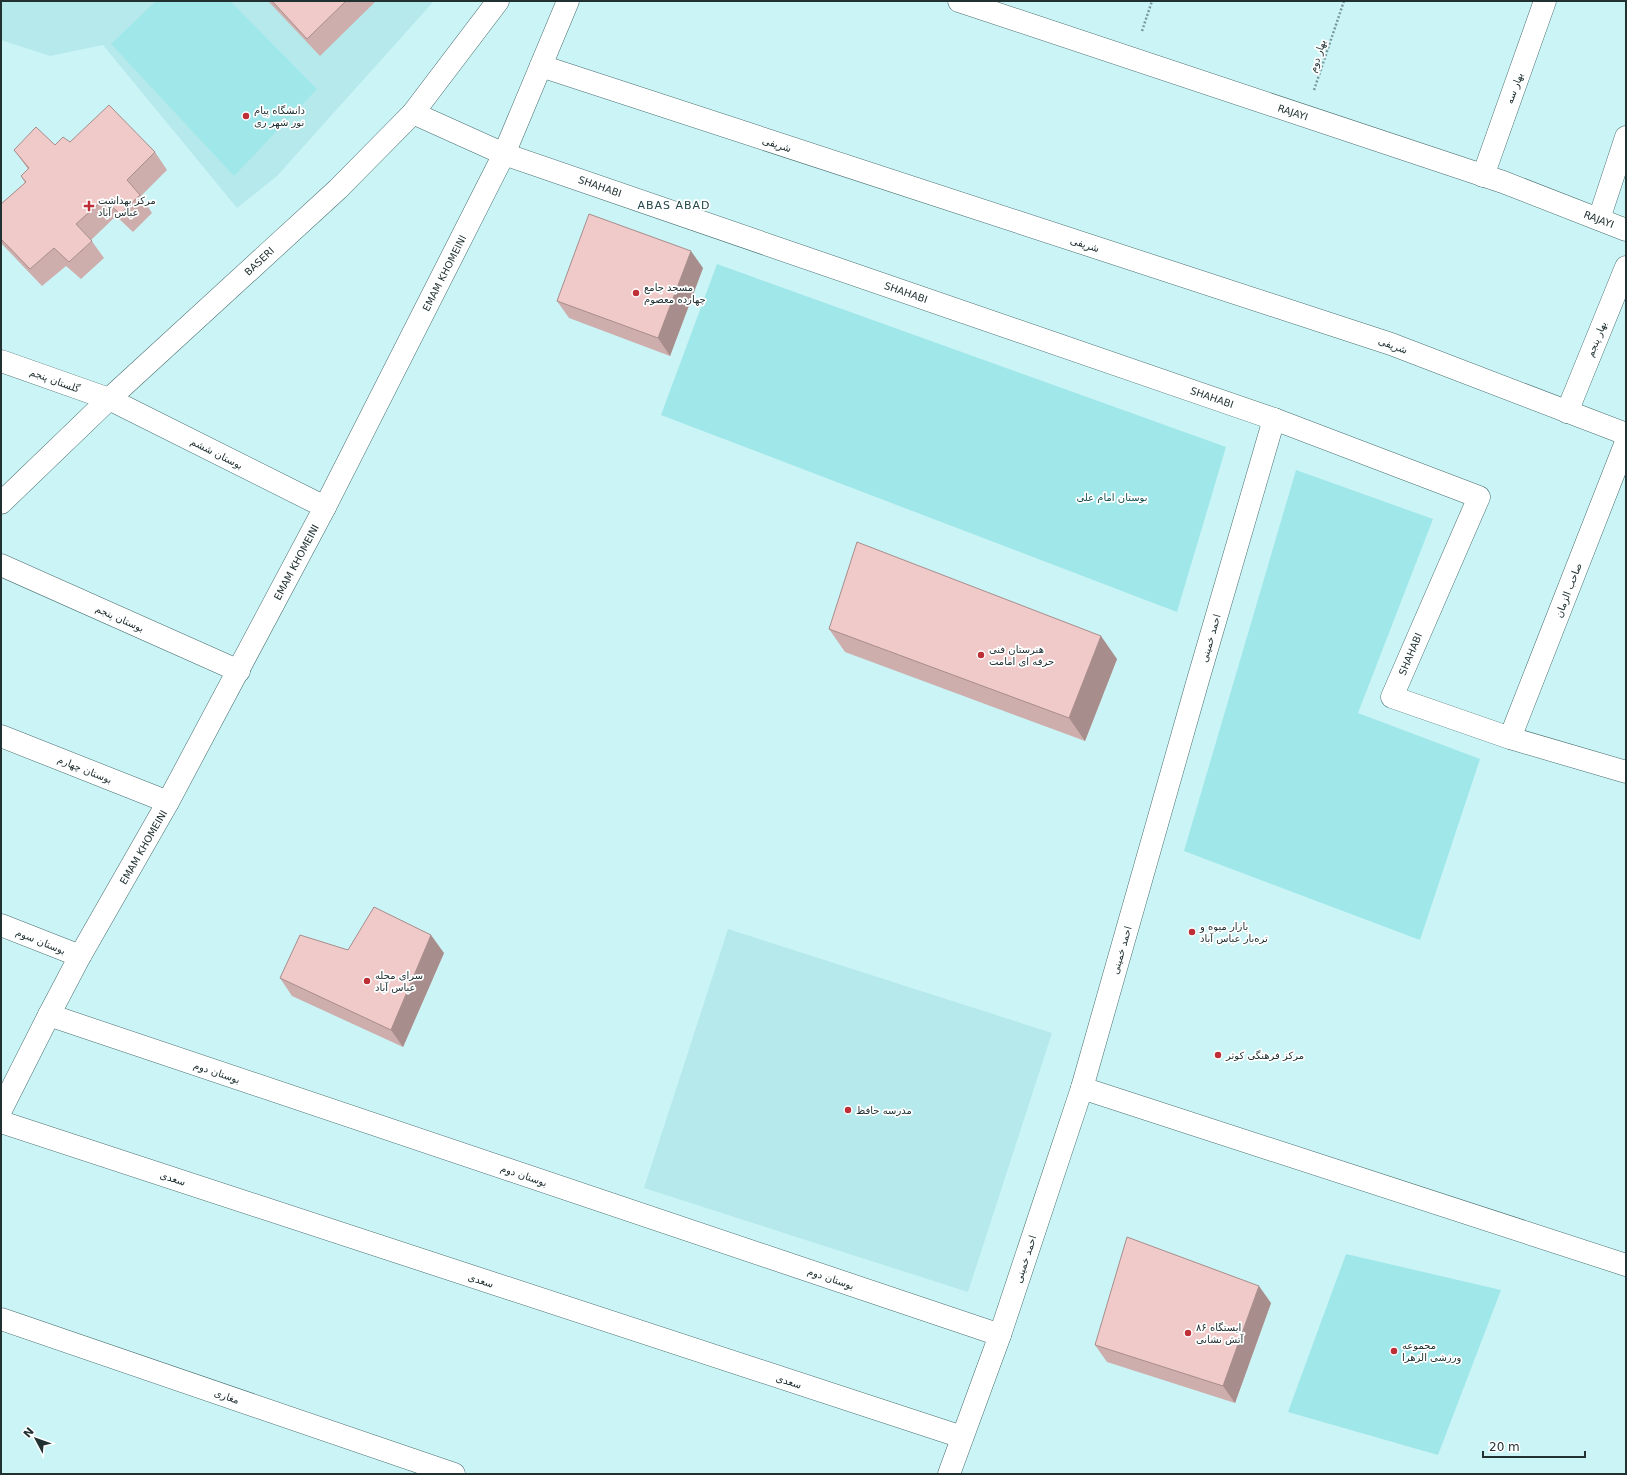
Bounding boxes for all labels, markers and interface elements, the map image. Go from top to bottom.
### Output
street label: بهار دوم [1307,38,1329,74]
street label: بهار سه [1504,71,1526,106]
street label: RAJAYI [1276,102,1309,123]
place label: دانشگاه پیام نور شهر ری [254,105,305,129]
marker: دانشگاه پیام نور شهر ری [241,111,251,121]
street label: شریفی [761,135,793,154]
street label: SHAHABI [577,174,623,199]
place label: مرکز ‌بهداشت عباس آباد [98,195,156,218]
district label: ABAS ABAD [637,199,711,212]
marker: مرکز ‌بهداشت عباس آباد [83,200,95,212]
street label: RAJAYI [1582,209,1615,230]
street label: EMAM KHOMEINI [421,233,468,313]
street label: شریفی [1069,235,1101,254]
street label: BASERI [242,245,276,278]
street label: SHAHABI [883,280,929,305]
place label: مسجد جامع چهارده معصوم [644,282,706,306]
marker: مسجد جامع چهارده معصوم [631,288,641,298]
street label: بهار پنجم [1584,320,1609,359]
street label: شریفی [1377,335,1409,356]
street label: گلستان پنجم [28,366,82,396]
street label: SHAHABI [1189,385,1235,410]
street label: بوستان ششم [188,436,245,472]
park label: بوستان امام علی [1076,492,1148,503]
street label: EMAM KHOMEINI [272,523,321,602]
street label: صاحب الزمان [1553,561,1584,619]
street label: بوستان پنجم [93,603,146,635]
street label: احمد خمینی [1198,613,1223,663]
street label: SHAHABI [1397,631,1424,677]
place label: هنرستان فنی حرفه ای امامت [989,644,1054,667]
marker: هنرستان فنی حرفه ای امامت [976,650,986,660]
street label: بوستان چهارم [56,754,114,786]
street label: EMAM KHOMEINI [118,808,169,886]
place label: بازار میوه و تره‌بار عباس آباد [1199,921,1268,944]
street label: احمد خمینی [1109,925,1134,975]
street label: بوستان سوم [14,927,67,956]
marker: بازار میوه و تره‌بار عباس آباد [1187,927,1197,937]
place label: سرای محله عباس آباد [375,970,423,993]
marker: سرای محله عباس آباد [362,976,372,986]
marker: مرکز فرهنگی کوثر [1213,1050,1223,1060]
place label: مرکز فرهنگی کوثر [1225,1050,1304,1061]
street label: بوستان دوم [192,1059,242,1086]
marker: مدرسه حافظ [843,1105,853,1115]
place label: مدرسه حافظ [856,1105,912,1116]
street label: بوستان دوم [499,1162,549,1189]
street label: سعدی [159,1169,187,1188]
street label: احمد خمینی [1013,1234,1038,1284]
street label: بوستان دوم [806,1265,856,1292]
street label: سعدی [467,1271,495,1290]
place label: ایستگاه ۸۶ آتش نشانی [1196,1322,1245,1345]
marker: ایستگاه ۸۶ آتش نشانی [1183,1328,1193,1338]
place label: مجموعه ورزشی الزهرا [1402,1340,1461,1364]
marker: مجموعه ورزشی الزهرا [1389,1346,1399,1356]
street label: سعدی [775,1372,803,1391]
street label: مغاری [213,1387,241,1406]
north arrow [16,1419,56,1459]
text: N [21,1425,37,1441]
scale bar [1483,1433,1585,1459]
text: 20 m [1489,1440,1520,1454]

